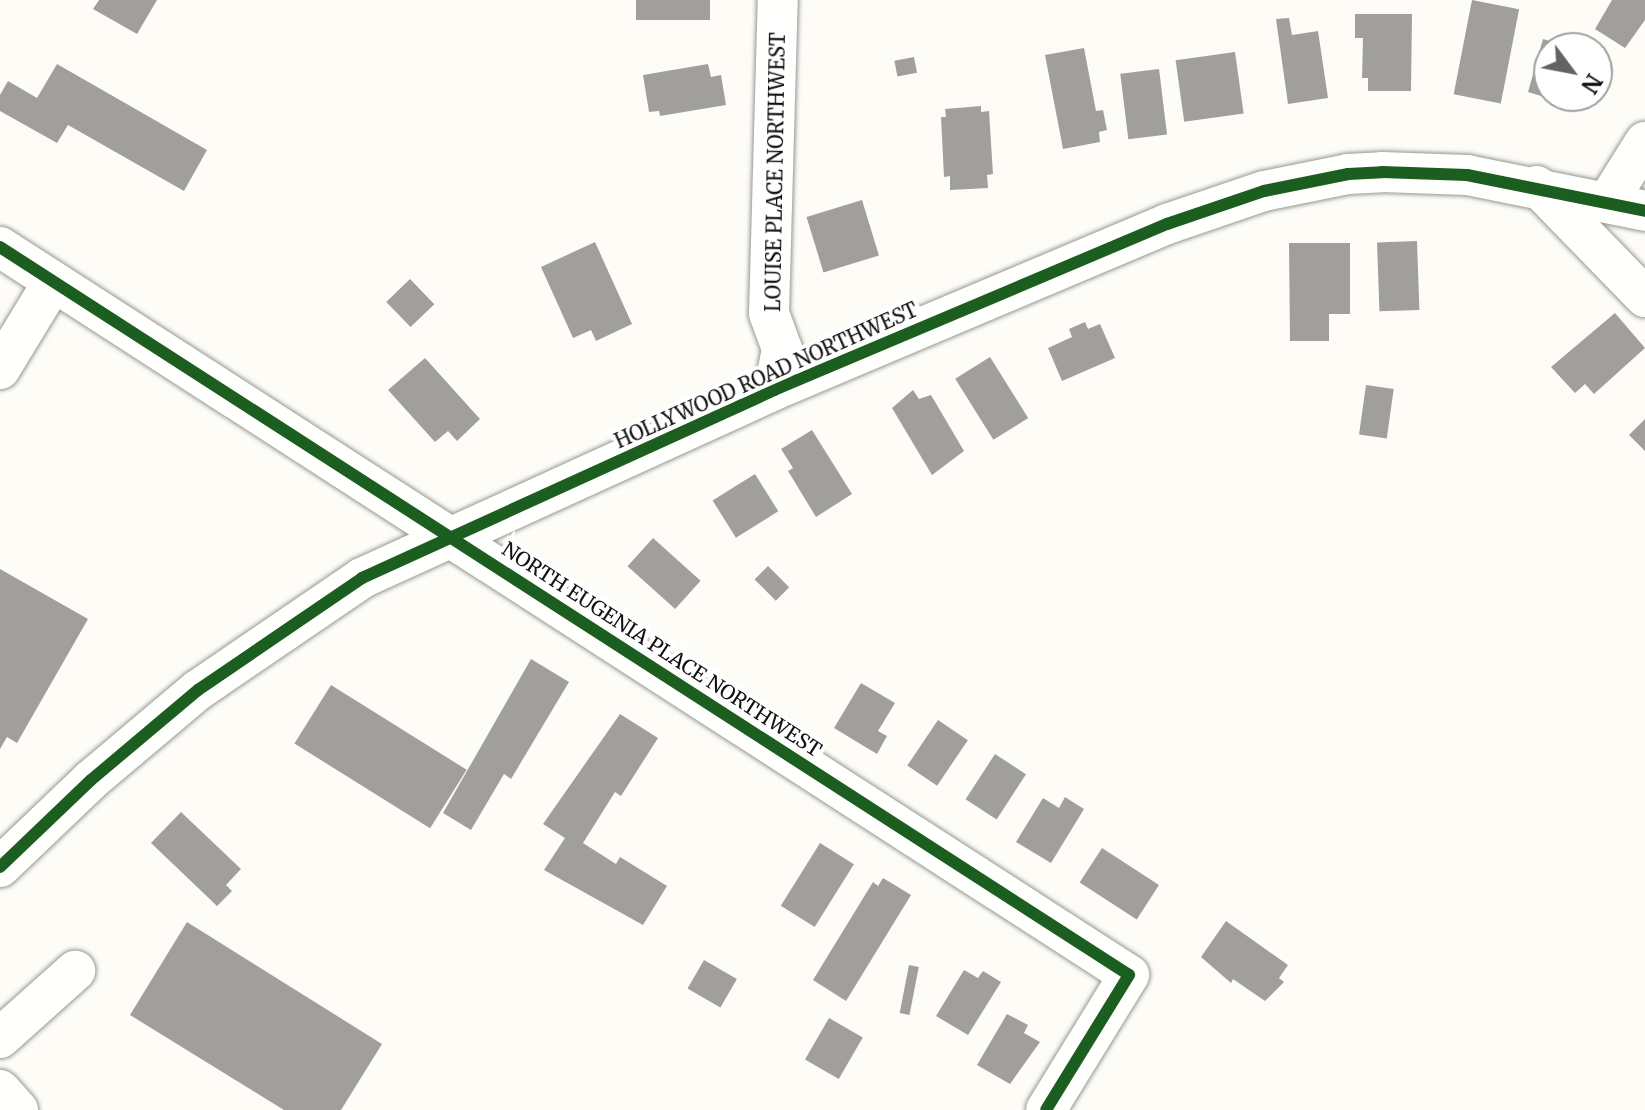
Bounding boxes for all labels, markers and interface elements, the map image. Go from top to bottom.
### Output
street label: LOUISE PLACE NORTHWEST [761,32,789,312]
north arrow [1533,32,1613,112]
text: N [1575,69,1608,98]
street label: HOLLYWOOD ROAD NORTHWEST [611,297,921,453]
street label: NORTH EUGENIA PLACE NORTHWEST [498,536,826,762]

